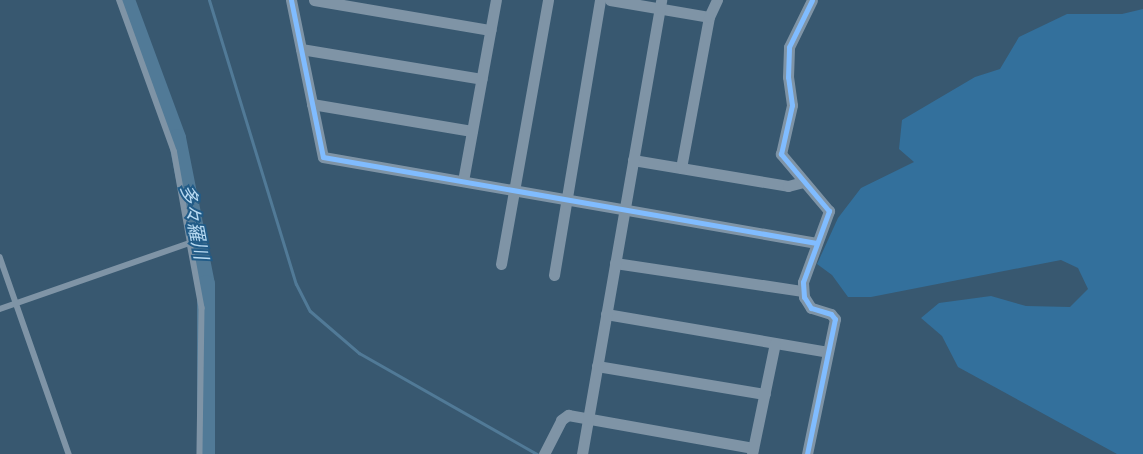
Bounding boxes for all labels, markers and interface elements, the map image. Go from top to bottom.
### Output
water label: 多々羅川 [176,183,212,261]

